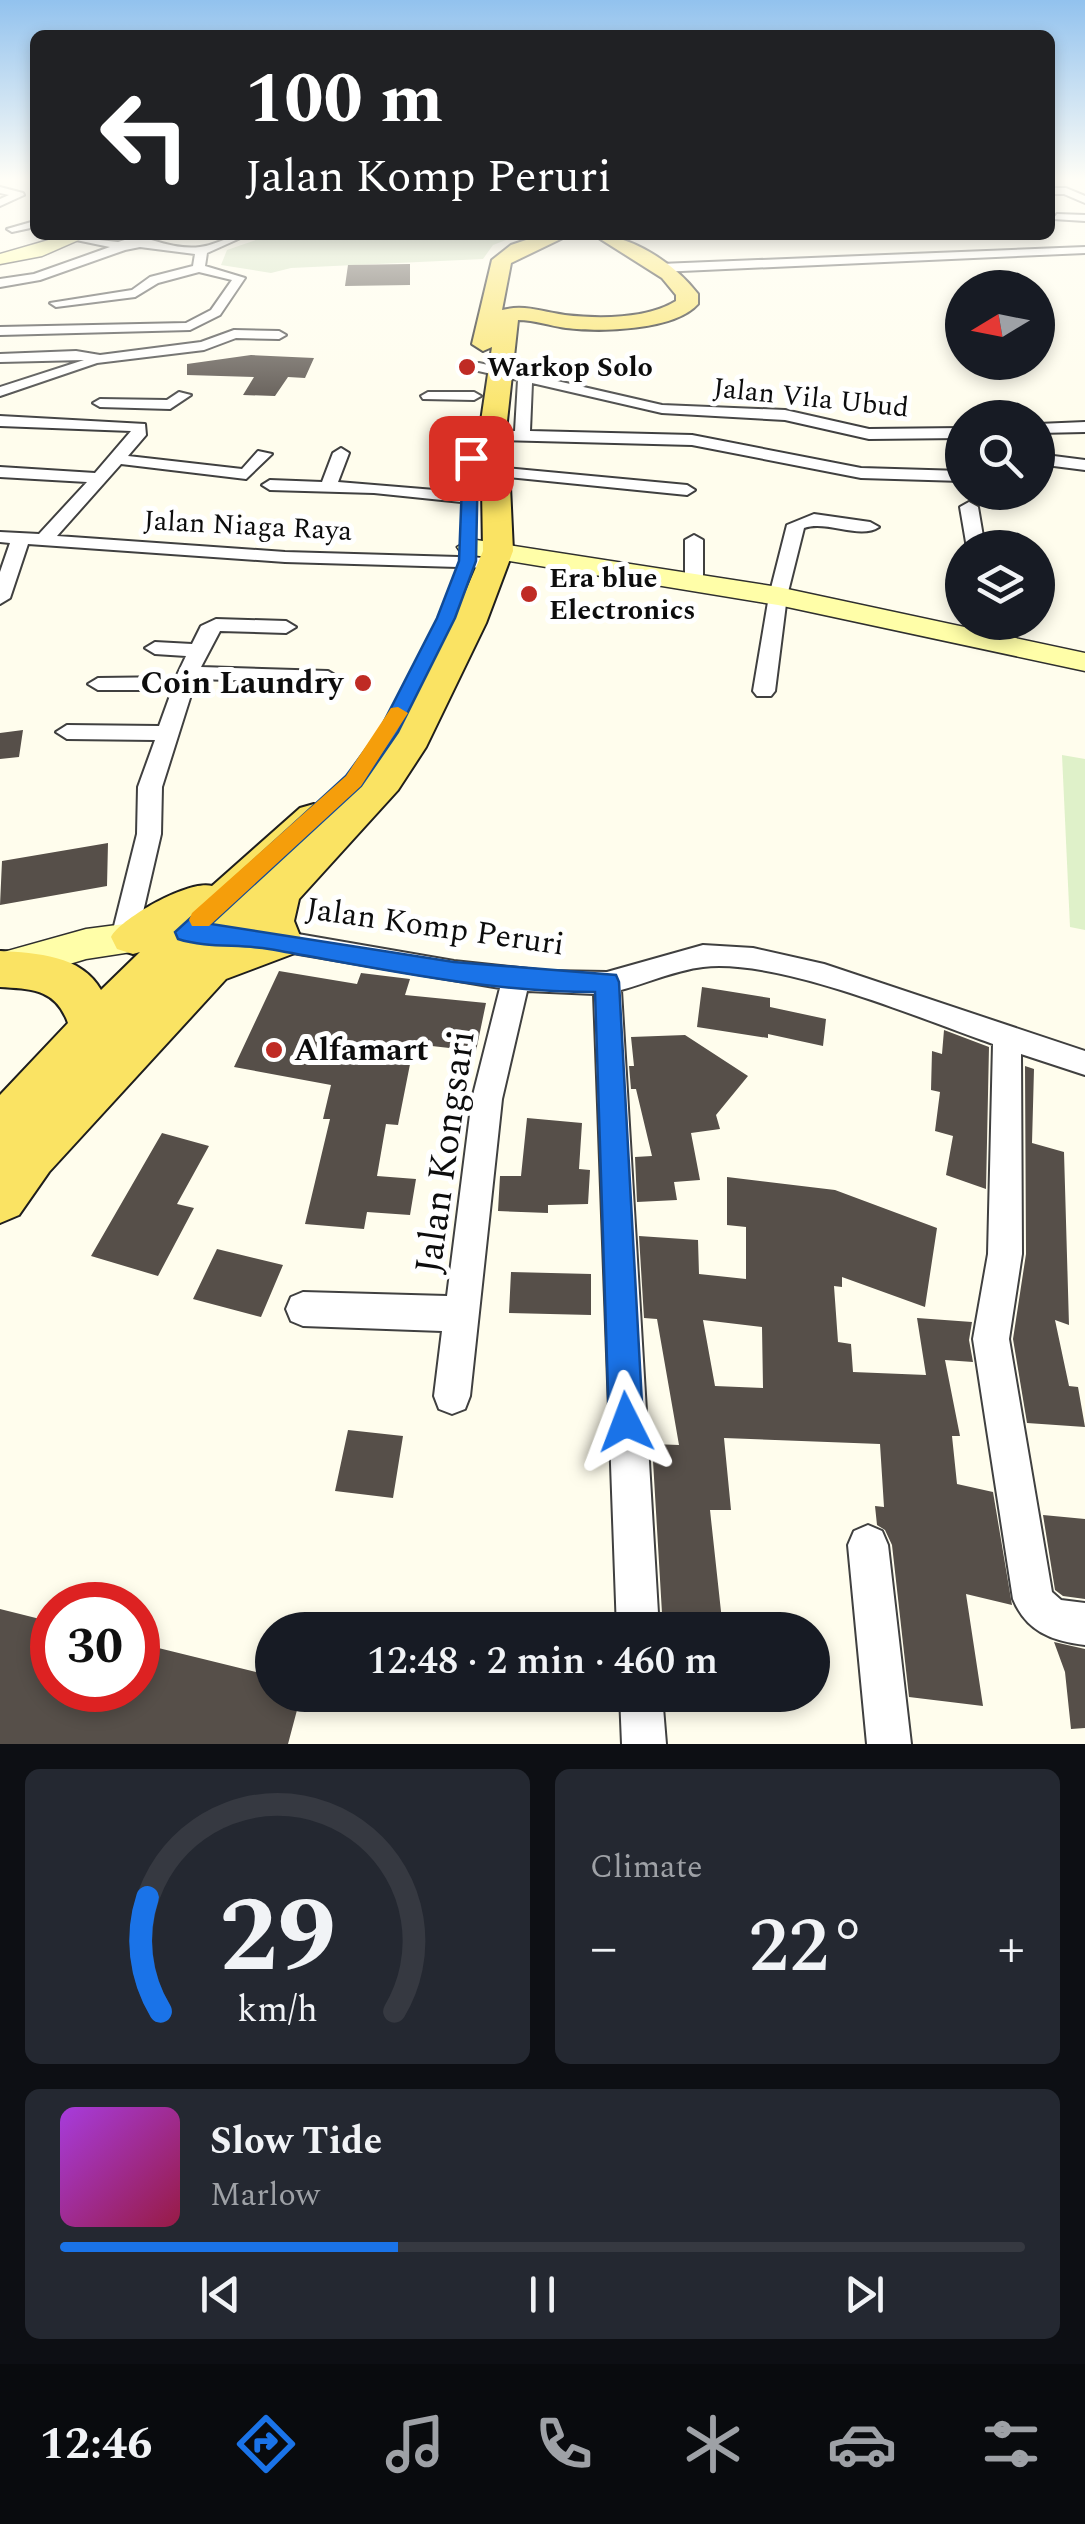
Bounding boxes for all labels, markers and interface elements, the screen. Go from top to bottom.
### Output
text: 100 m [245,47,443,153]
icon: left [80,70,210,200]
text: Jalan Komp Peruri [245,143,612,212]
north arrow [945,270,1055,380]
map controls [945,270,1055,640]
place label: Warkop Solo [487,346,653,389]
marker: Warkop Solo [456,356,478,378]
street label: Jalan Vila Ubud [711,366,911,430]
button: search [945,400,1055,510]
pin [429,416,514,501]
icon: arrive [444,431,499,486]
street label: Jalan Niaga Raya [143,499,354,553]
button: layers [945,530,1055,640]
place label: Era blue Electronics [549,557,695,632]
marker: Era blue Electronics [518,583,540,605]
place label: Coin Laundry [141,659,345,708]
marker: Coin Laundry [352,672,374,694]
street label: Jalan Komp Peruri [303,885,567,969]
place label: Alfamart [294,1026,429,1075]
street label: Jalan Kongsari [400,1027,492,1277]
marker: Alfamart [263,1039,285,1061]
position arrow [574,1370,678,1474]
speed limit sign: 30 [30,1582,160,1712]
text: 12:48 · 2 min · 460 m [367,1633,718,1691]
text: Climate [590,1843,702,1892]
text: 29 [219,1859,336,2017]
text: 22° [749,1891,866,2005]
text: − [590,1907,618,1990]
text: + [997,1907,1025,1990]
text: km/h [237,1983,318,2038]
text: Slow Tide [210,2113,382,2171]
text: Marlow [210,2171,320,2220]
icon: previous [193,2267,248,2322]
icon: pause [515,2267,570,2322]
icon: next [837,2267,892,2322]
icon: directions [231,2409,301,2479]
icon: music [380,2409,450,2479]
icon: phone [529,2409,599,2479]
icon: climate [678,2409,748,2479]
icon: car [827,2409,897,2479]
icon: filters [976,2409,1046,2479]
text: 12:46 [39,2410,152,2479]

